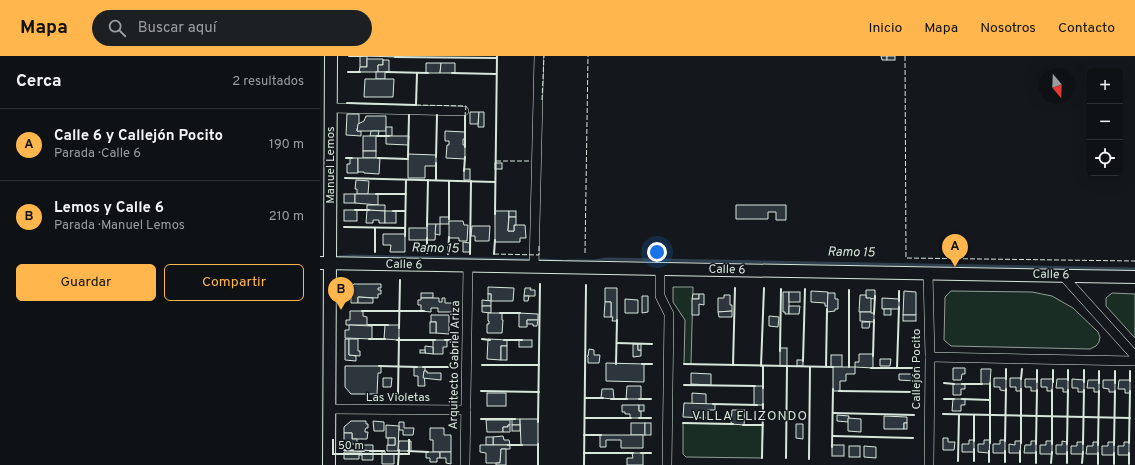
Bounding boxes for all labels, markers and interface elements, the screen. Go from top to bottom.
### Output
search box [92,10,372,46]
text: Mapa [20,16,68,40]
icon: search [106,17,128,39]
text: Buscar aquí [138,19,217,38]
text: Inicio [869,20,902,37]
text: Mapa [924,20,958,37]
text: Nosotros [980,20,1036,37]
text: Contacto [1058,20,1115,37]
north arrow [1039,68,1075,104]
map controls [1087,68,1123,176]
button: + [1087,68,1123,104]
text: Cerca [16,71,62,93]
text: 2 resultados [232,74,304,90]
button: − [1087,104,1123,140]
street label: Manuel Lemos [323,126,339,204]
text: Calle 6 y Callejón Pocito [54,127,223,146]
text: A [24,137,34,153]
text: 190 m [269,137,304,153]
button: locate [1087,140,1123,176]
text: Parada · Calle 6 [54,146,141,162]
text: Lemos y Calle 6 [54,199,164,218]
text: B [25,209,33,225]
text: 210 m [269,209,304,225]
text: Parada · Manuel Lemos [54,218,185,234]
pin: A [942,234,968,267]
water label: Ramo 15 [411,241,459,257]
your location [647,242,667,262]
water label: Ramo 15 [827,245,875,261]
street label: Calle 6 [385,257,423,273]
street label: Calle 6 [708,262,746,278]
button: Guardar [16,264,156,301]
button: Compartir [164,264,304,301]
street label: Calle 6 [1032,267,1070,283]
pin: B [328,277,354,310]
street label: Arquitecto Gabriel Ariza [446,300,464,430]
street label: Callejón Pocito [909,328,925,409]
street label: Las Violetas [366,390,430,406]
district label: VILLA ELIZONDO [692,409,808,425]
scale bar [332,437,410,456]
text: 50 m [338,439,364,453]

